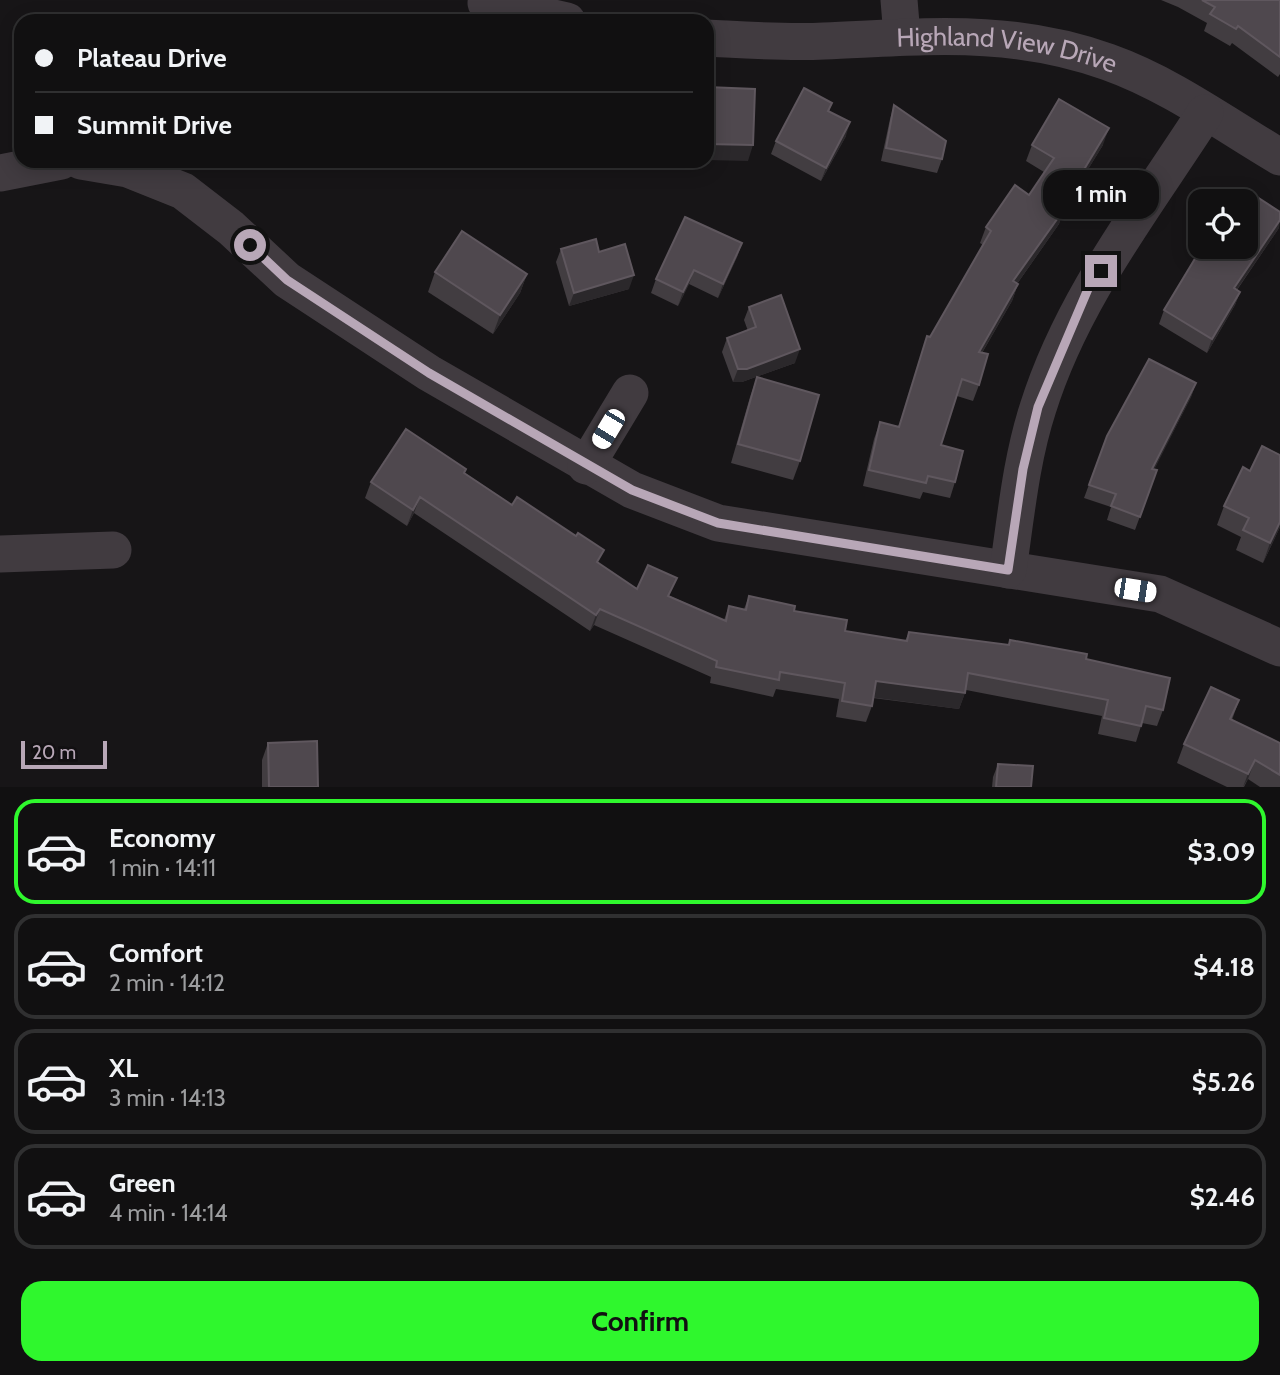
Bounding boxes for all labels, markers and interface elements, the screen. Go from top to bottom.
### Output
street label: Highland View Drive [896,21,1121,80]
text: Plateau Drive [77,42,227,74]
text: Summit Drive [77,109,232,141]
callout: 1 min [1043,170,1159,218]
text: 1 min [1075,180,1127,208]
map controls [1188,189,1258,259]
button: locate [1188,189,1258,259]
route start [234,229,266,261]
route end [1085,255,1117,287]
car [589,406,628,452]
car [1113,576,1158,604]
scale bar [21,738,107,770]
text: 20 m [32,741,76,764]
icon: car [25,820,88,883]
text: Economy [109,822,215,854]
text: $3.09 [1187,836,1255,868]
text: 1 min · 14:11 [109,854,216,882]
icon: car [25,935,88,998]
text: Comfort [109,937,203,969]
text: $4.18 [1193,951,1255,983]
text: 2 min · 14:12 [109,969,225,997]
icon: car [25,1050,88,1113]
text: XL [109,1052,138,1084]
text: $5.26 [1192,1066,1255,1098]
text: 3 min · 14:13 [109,1084,226,1112]
icon: car [25,1165,88,1228]
text: Green [109,1167,176,1199]
text: $2.46 [1190,1181,1255,1213]
text: 4 min · 14:14 [109,1199,228,1227]
button: Confirm [21,1281,1259,1361]

